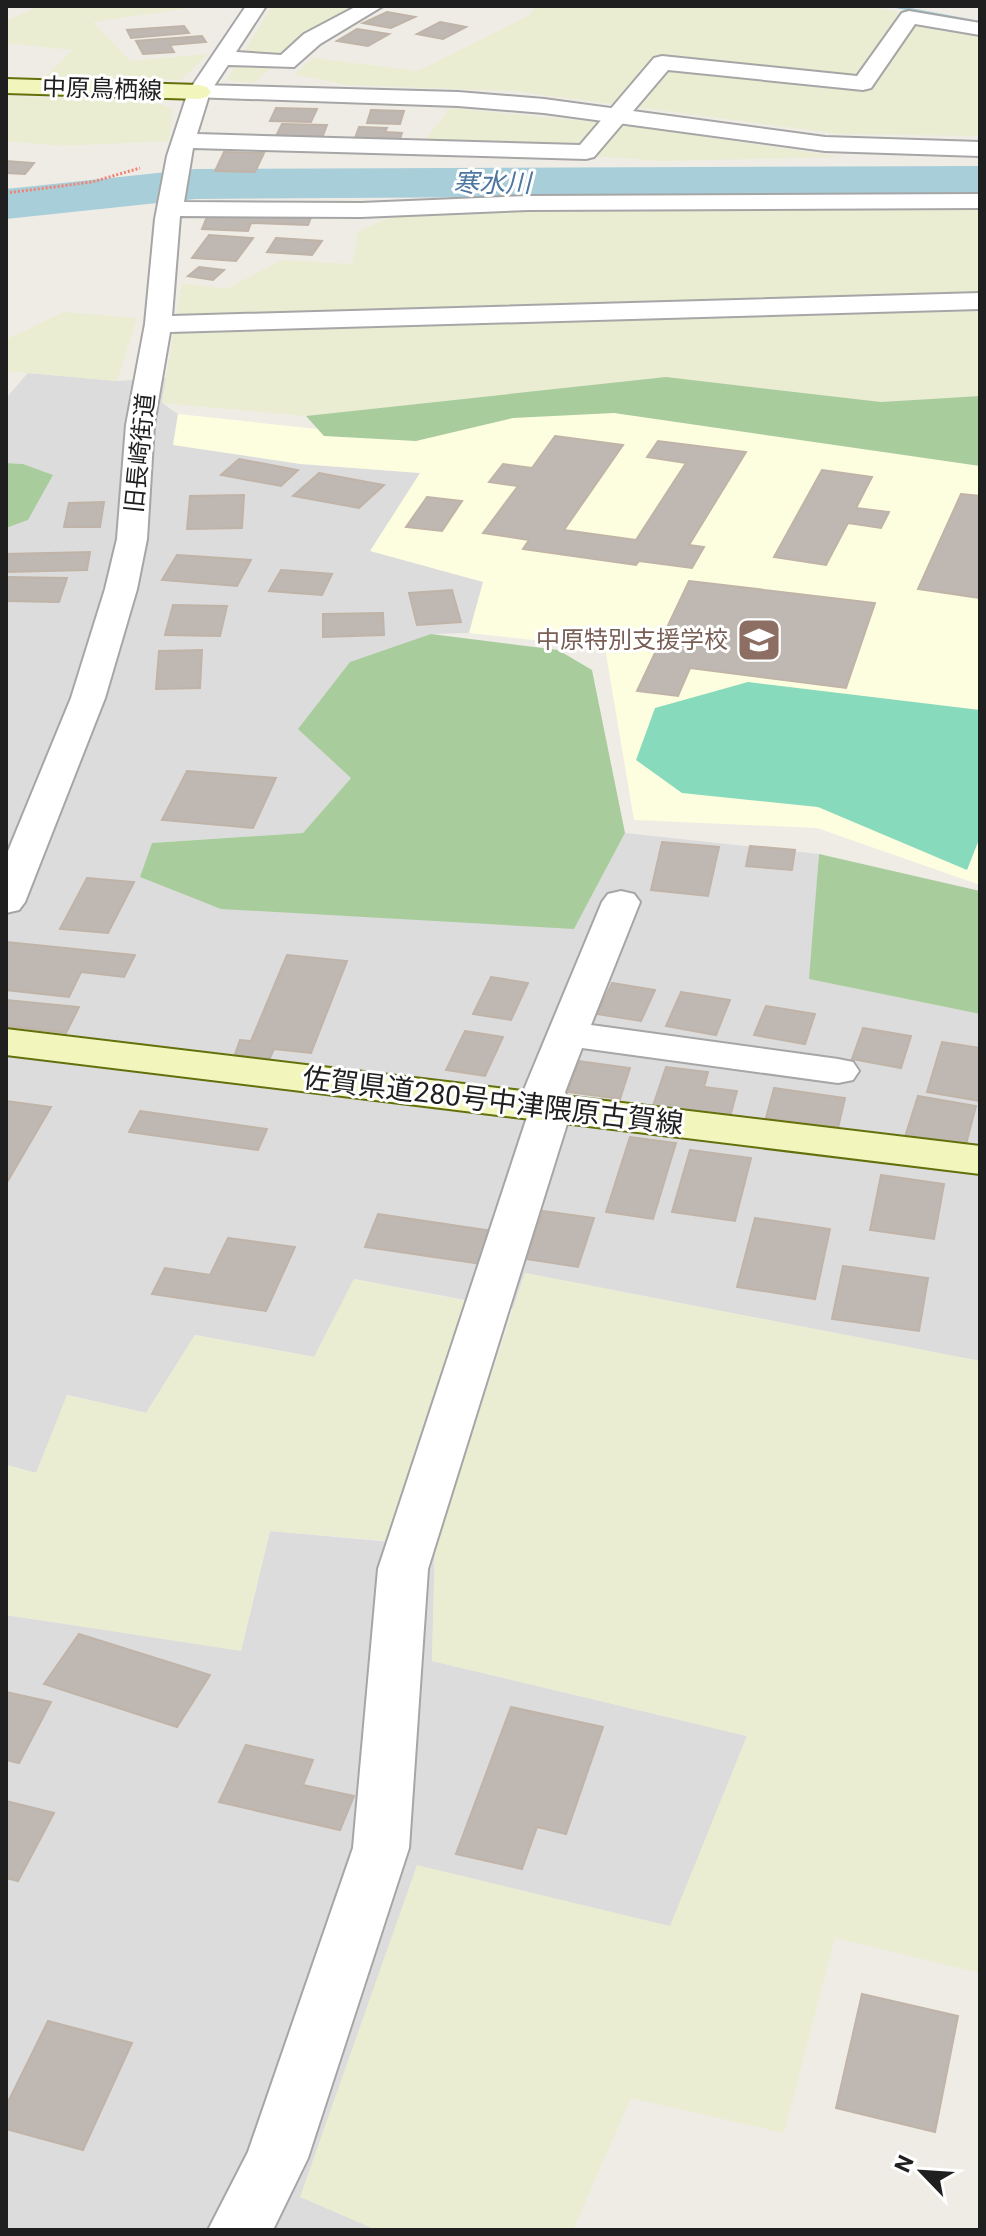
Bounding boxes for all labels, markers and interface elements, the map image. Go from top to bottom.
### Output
street label: 中原鳥栖線 [42,73,162,105]
water label: 寒水川 [453,168,534,198]
street label: 旧長崎街道 [120,392,160,514]
school or university icon: 中原特別支援学校 [735,616,783,664]
place label: 中原特別支援学校 [536,626,728,654]
street label: 佐賀県道280号中津隈原古賀線 [301,1061,685,1141]
north arrow [882,2132,962,2212]
text: N [890,2151,919,2176]

